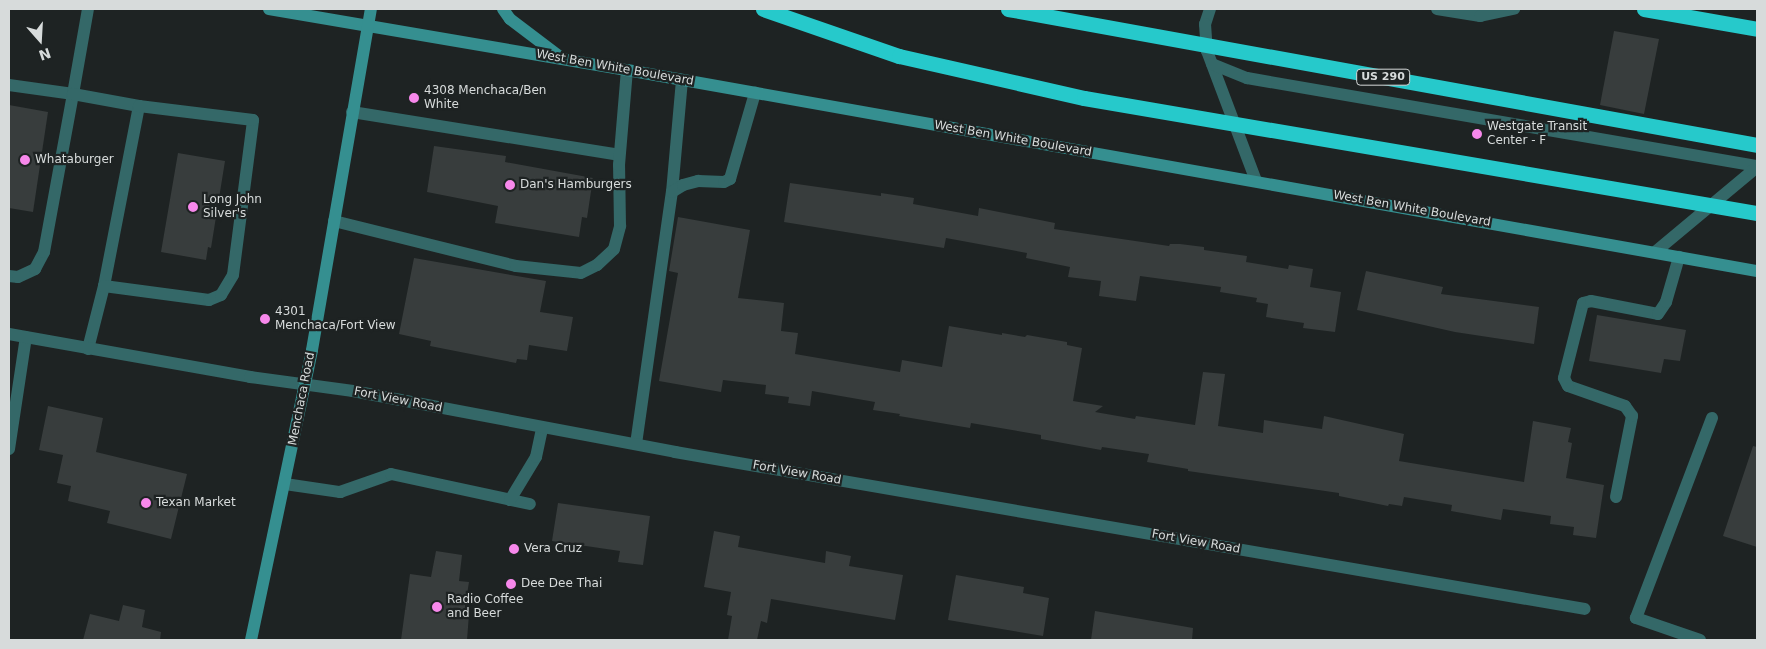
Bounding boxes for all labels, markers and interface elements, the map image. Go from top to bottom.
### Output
north arrow [15,15,65,65]
text: N [37,45,53,64]
street label: West Ben White Boulevard [535,47,695,89]
road number: US 290 [1356,68,1410,86]
place label: 4308 Menchaca/Ben White [424,84,546,112]
marker: 4308 Menchaca/Ben White [408,92,420,104]
street label: West Ben White Boulevard [933,118,1093,160]
place label: Westgate Transit Center - F [1487,120,1587,148]
marker: Westgate Transit Center - F [1471,128,1483,140]
place label: Whataburger [35,153,114,167]
marker: Whataburger [19,154,31,166]
place label: Dan's Hamburgers [520,178,632,192]
marker: Dan's Hamburgers [504,179,516,191]
street label: West Ben White Boulevard [1332,188,1492,230]
place label: Long John Silver's [203,193,262,221]
marker: Long John Silver's [187,201,199,213]
place label: 4301 Menchaca/Fort View [275,305,396,333]
marker: 4301 Menchaca/Fort View [259,313,271,325]
street label: Menchaca Road [286,351,318,447]
street label: Fort View Road [353,384,443,416]
street label: Fort View Road [752,458,842,488]
place label: Texan Market [156,496,236,510]
marker: Texan Market [140,497,152,509]
street label: Fort View Road [1151,527,1241,557]
place label: Vera Cruz [524,542,582,556]
marker: Vera Cruz [508,543,520,555]
place label: Dee Dee Thai [521,577,602,591]
marker: Dee Dee Thai [505,578,517,590]
place label: Radio Coffee and Beer [447,593,523,621]
marker: Radio Coffee and Beer [431,601,443,613]

